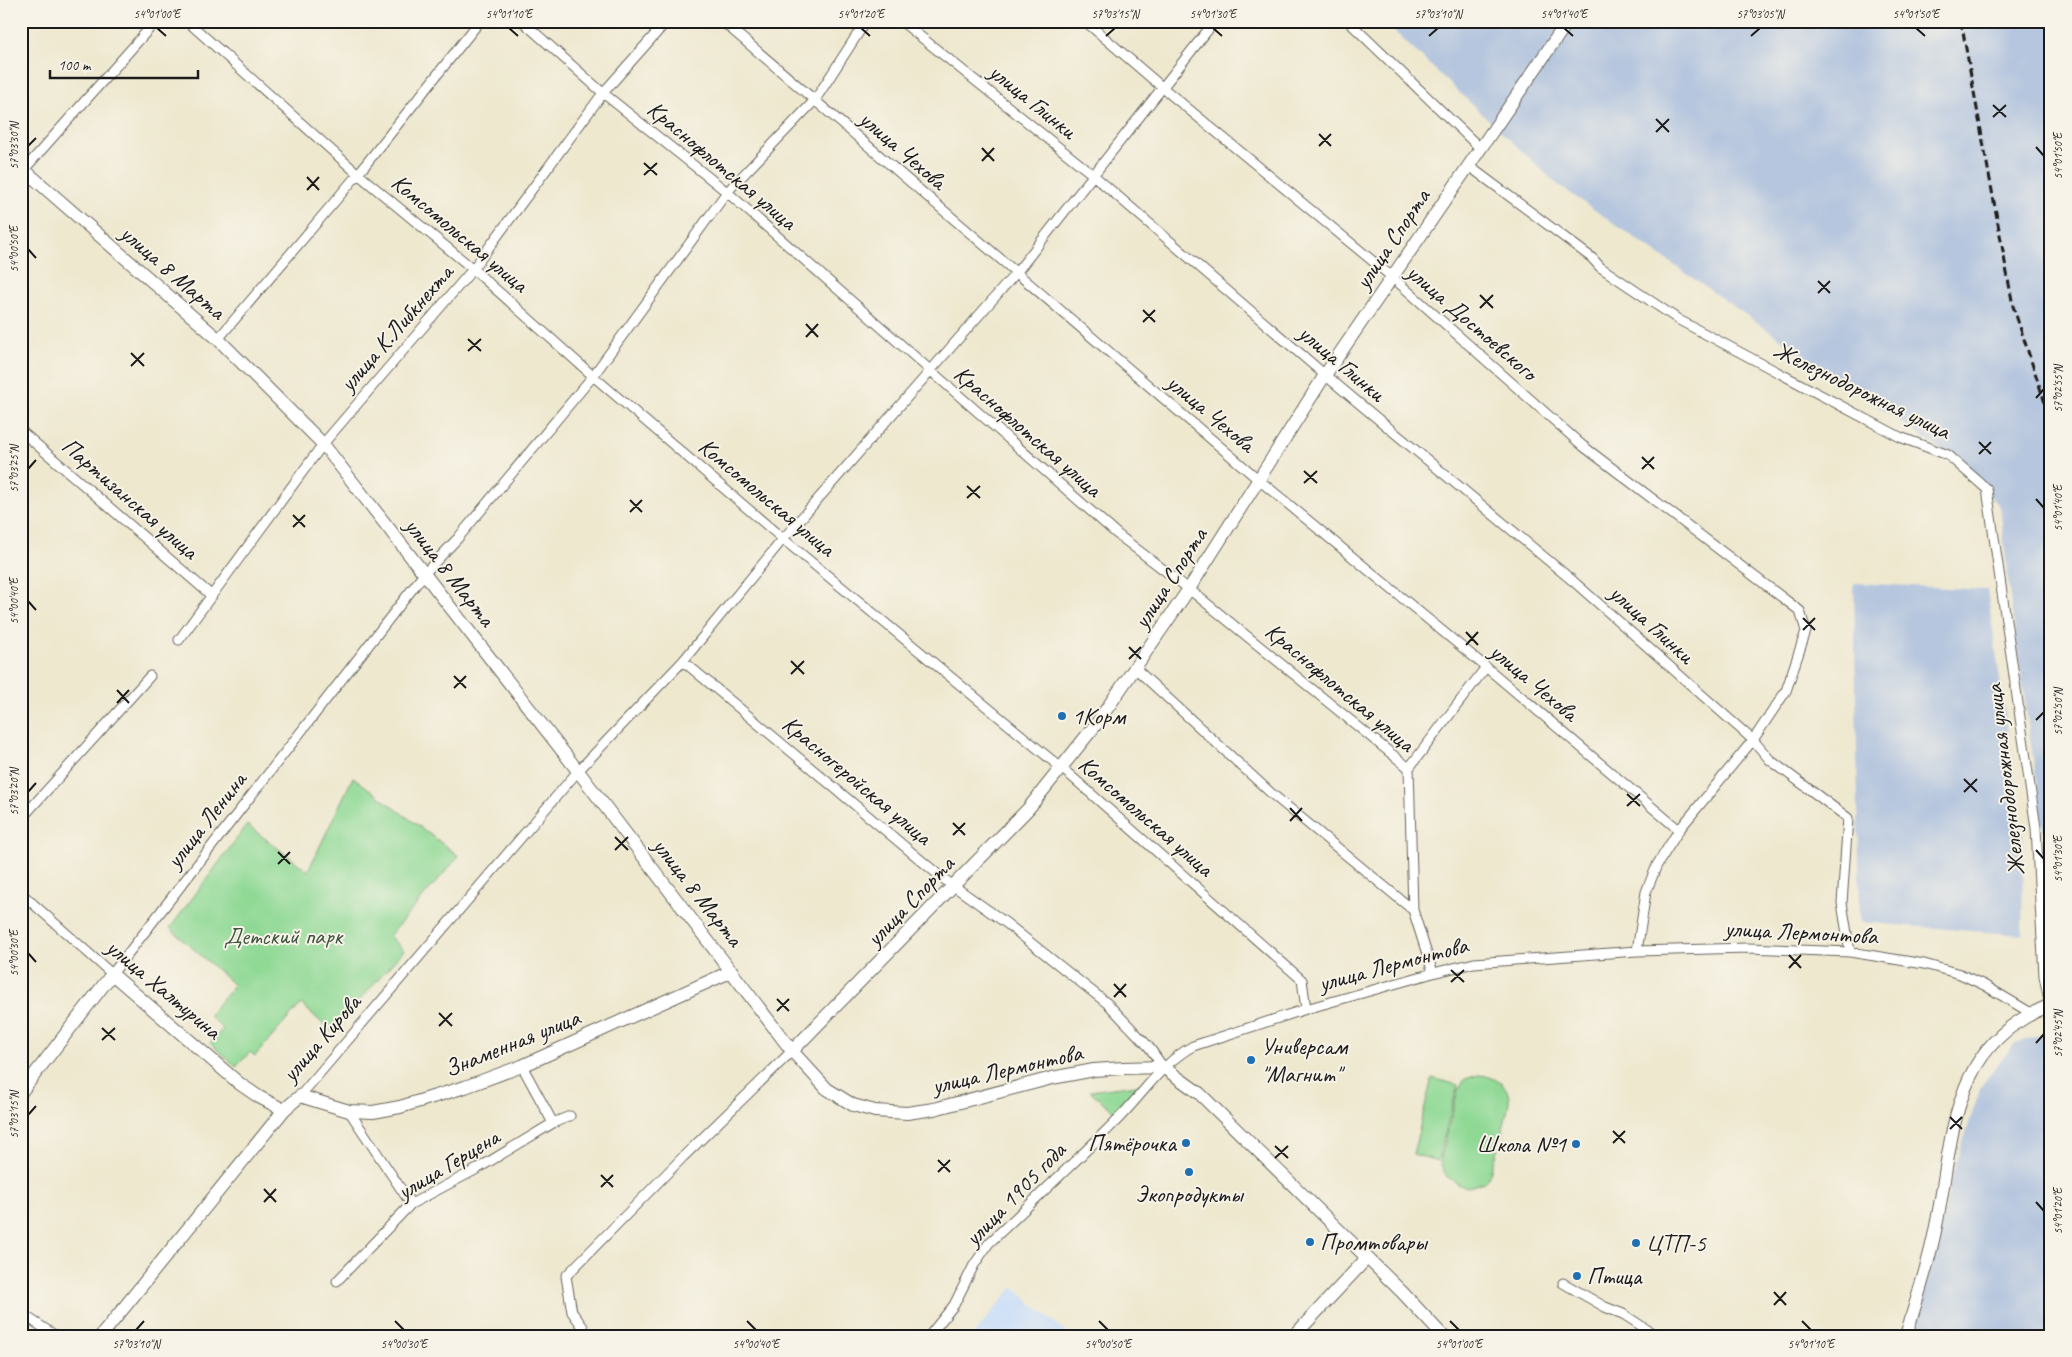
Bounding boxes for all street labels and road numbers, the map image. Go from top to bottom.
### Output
street label: улица Глинки [981,55,1084,146]
street label: Краснофлотская улица [641,94,804,237]
street label: улица Чехова [852,103,954,198]
street label: Комсомольская улица [386,167,535,300]
street label: улица Спорта [1346,182,1437,296]
street label: улица 8 Марта [113,217,233,327]
street label: улица Достоевского [1399,256,1545,389]
street label: улица К.Либкнехта [331,257,461,399]
street label: улица Глинки [1291,317,1393,409]
street label: Железнодорожная улица [1769,334,1957,446]
street label: Краснофлотская улица [948,359,1109,504]
street label: улица Чехова [1159,366,1263,460]
street label: Партизанская улица [56,431,205,566]
street label: Комсомольская улица [693,431,842,564]
street label: улица 8 Марта [397,510,503,633]
street label: улица Спорта [1125,521,1214,636]
street label: улица Глинки [1602,577,1702,671]
street label: Краснофлотская улица [1259,616,1422,759]
street label: улица Чехова [1482,635,1586,729]
street label: Железнодорожная улица [1978,681,2032,878]
street label: Красногеройская улица [776,709,939,852]
street label: Комсомольская улица [1072,749,1221,884]
street label: улица Ленина [158,764,254,876]
street label: улица 8 Марта [645,830,751,953]
street label: улица Спорта [858,848,961,954]
street label: улица Лермонтова [1722,913,1880,951]
street label: улица Лермонтова [1313,929,1472,999]
street label: улица Халтурина [99,931,229,1047]
street label: улица Кирова [274,987,368,1089]
street label: Знаменная улица [440,1002,585,1084]
street label: улица Лермонтова [927,1037,1086,1101]
street label: улица Герцена [390,1121,506,1207]
street label: улица 1905 года [957,1135,1073,1254]

